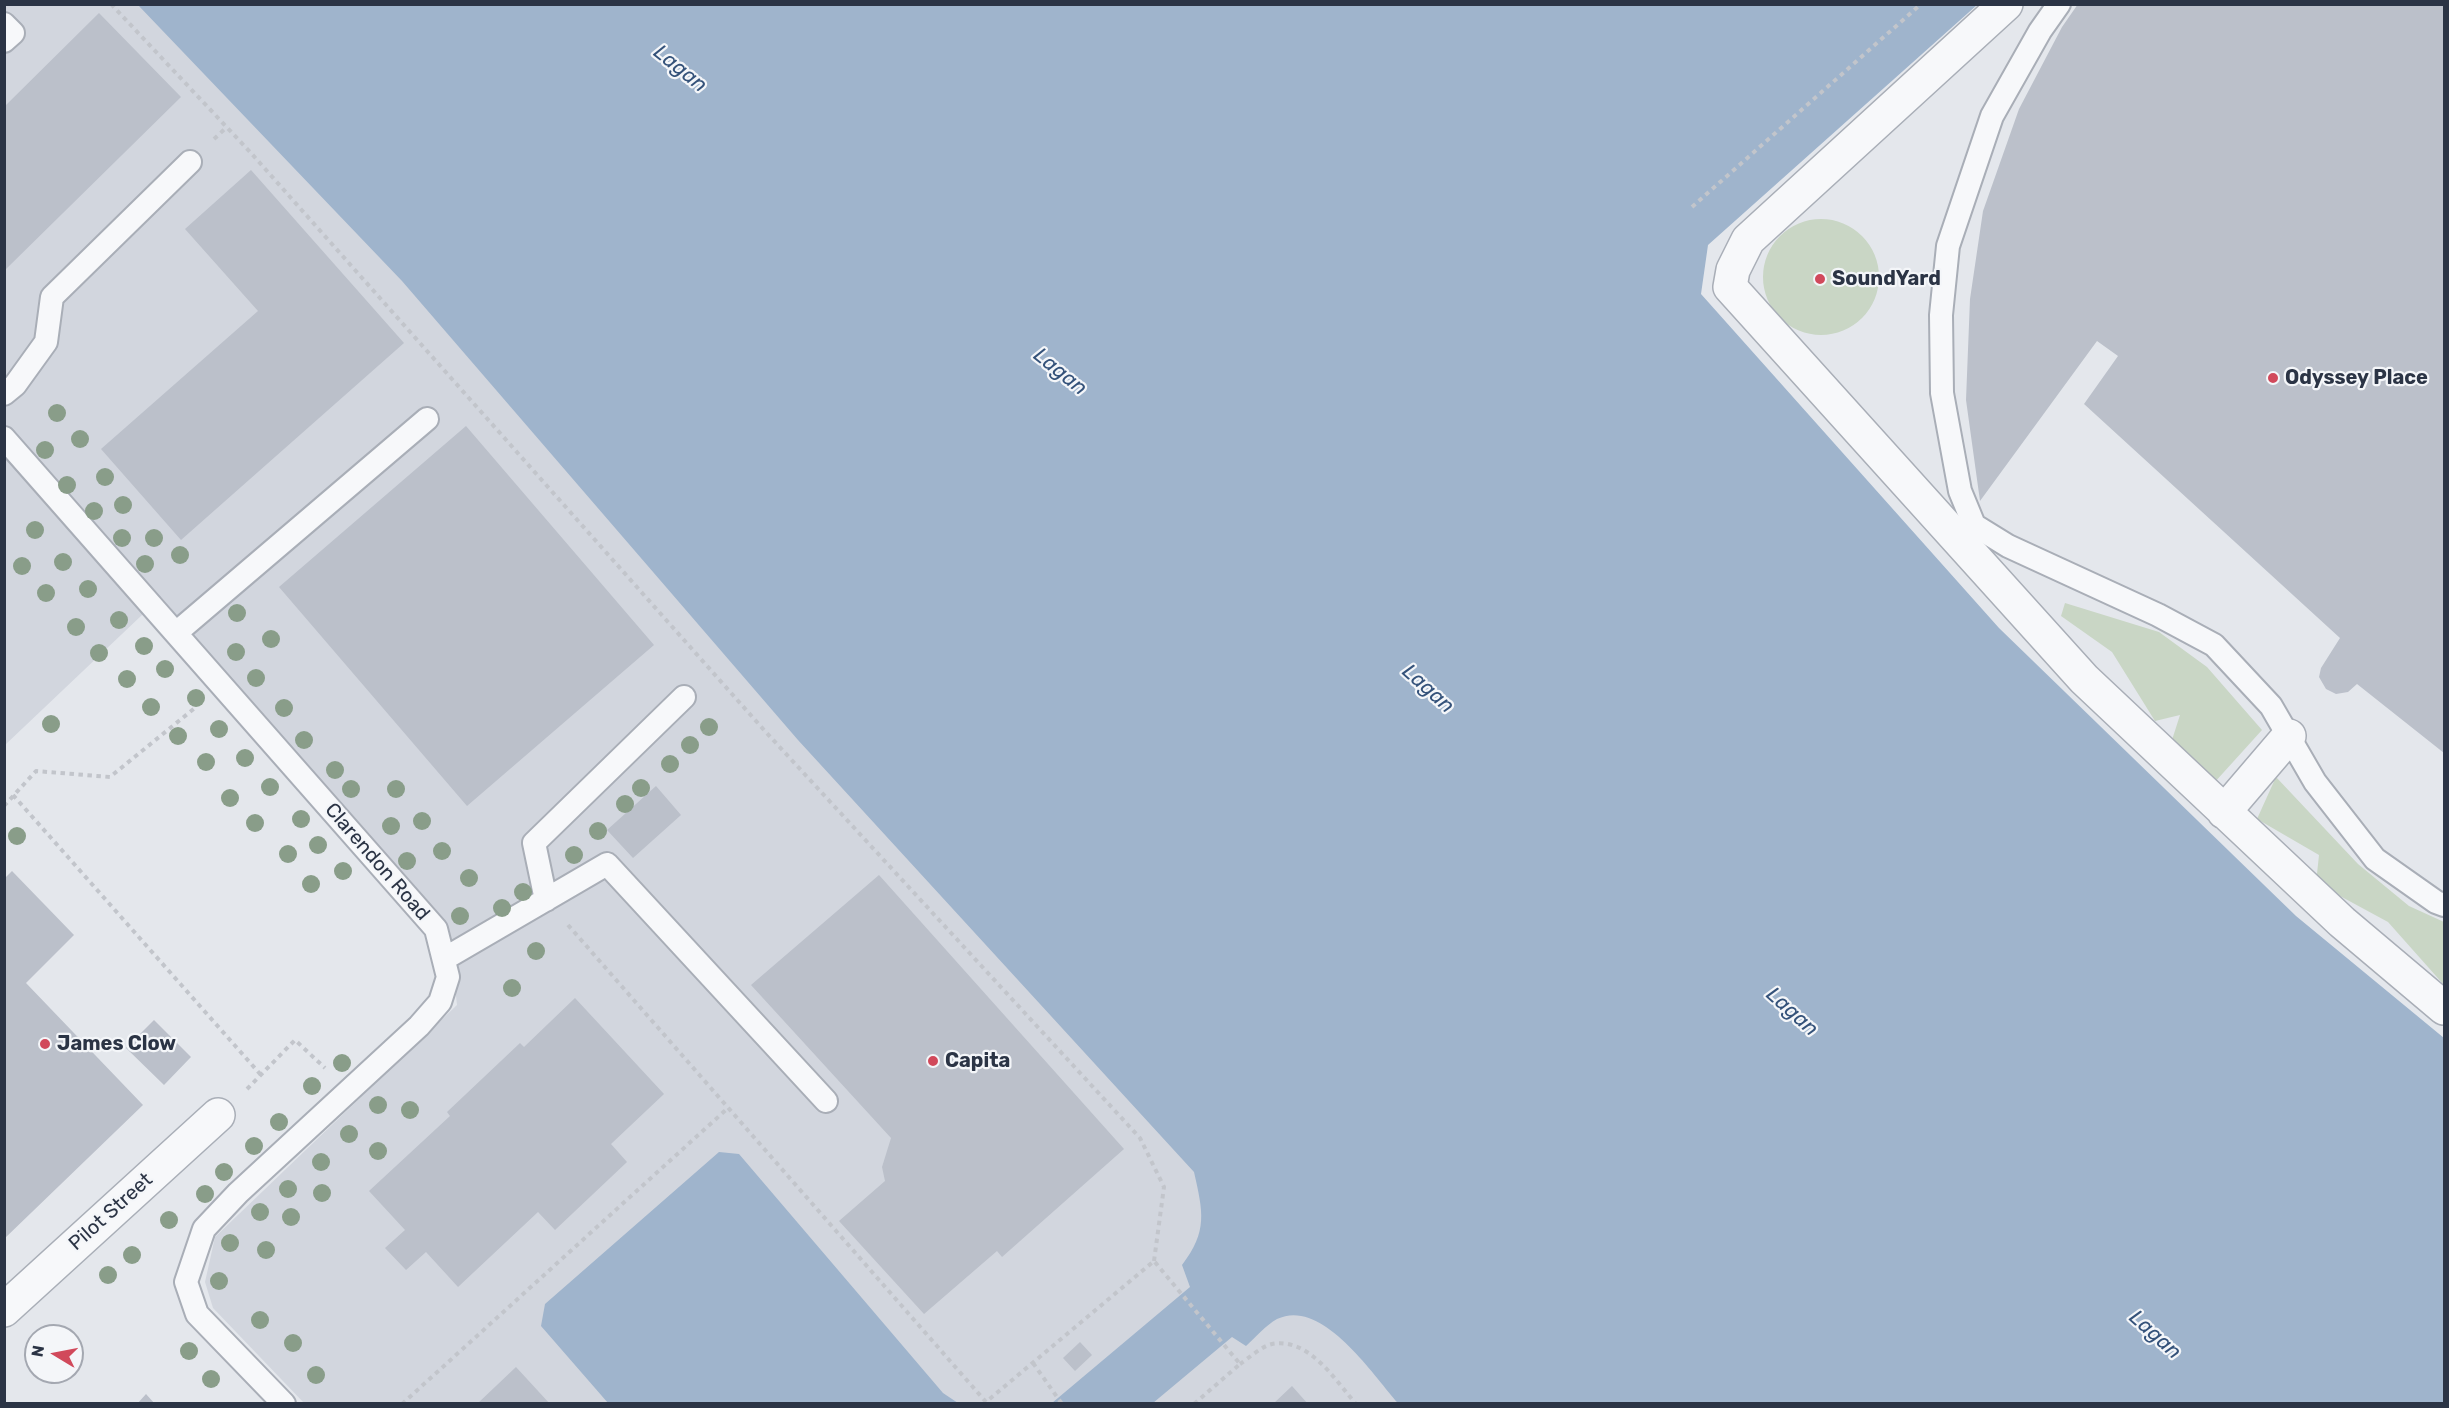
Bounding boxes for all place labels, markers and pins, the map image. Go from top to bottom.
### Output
place label: SoundYard [1832,267,1941,291]
marker: SoundYard [1813,272,1827,286]
place label: Odyssey Place [2285,366,2428,390]
marker: Odyssey Place [2266,371,2280,385]
place label: James Clow [57,1032,176,1056]
marker: James Clow [38,1037,52,1051]
place label: Capita [945,1049,1010,1073]
marker: Capita [926,1054,940,1068]

